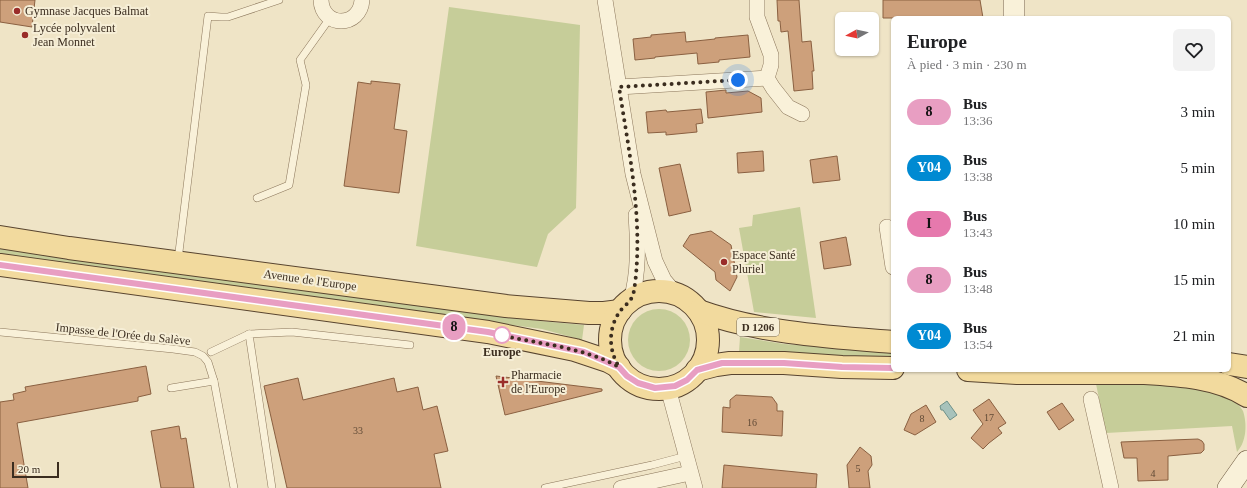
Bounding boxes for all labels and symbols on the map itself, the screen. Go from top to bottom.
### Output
place label: Gymnase Jacques Balmat [25,4,149,18]
marker: Gymnase Jacques Balmat [12,6,22,16]
north arrow [835,12,879,56]
place label: Lycée polyvalent Jean Monnet [33,21,116,49]
marker: Lycée polyvalent Jean Monnet [20,30,30,40]
your location [728,70,748,90]
place label: Espace Santé Pluriel [732,248,796,276]
marker: Espace Santé Pluriel [719,257,729,267]
street label: Avenue de l'Europe [263,267,357,293]
line badge: 8 [441,314,467,340]
road number: D 1206 [737,318,779,336]
street label: Impasse de l'Orée du Salève [55,320,191,348]
marker: Europe [493,326,511,344]
place label: Europe [483,345,522,359]
place label: Pharmacie de l'Europe [511,368,565,396]
marker: Pharmacie de l'Europe [498,377,508,387]
house number: 17 [984,412,994,423]
house number: 8 [920,413,925,424]
house number: 16 [747,417,757,428]
house number: 33 [353,425,363,436]
scale bar [12,460,59,479]
house number: 5 [856,463,861,474]
house number: 4 [1151,468,1156,479]

